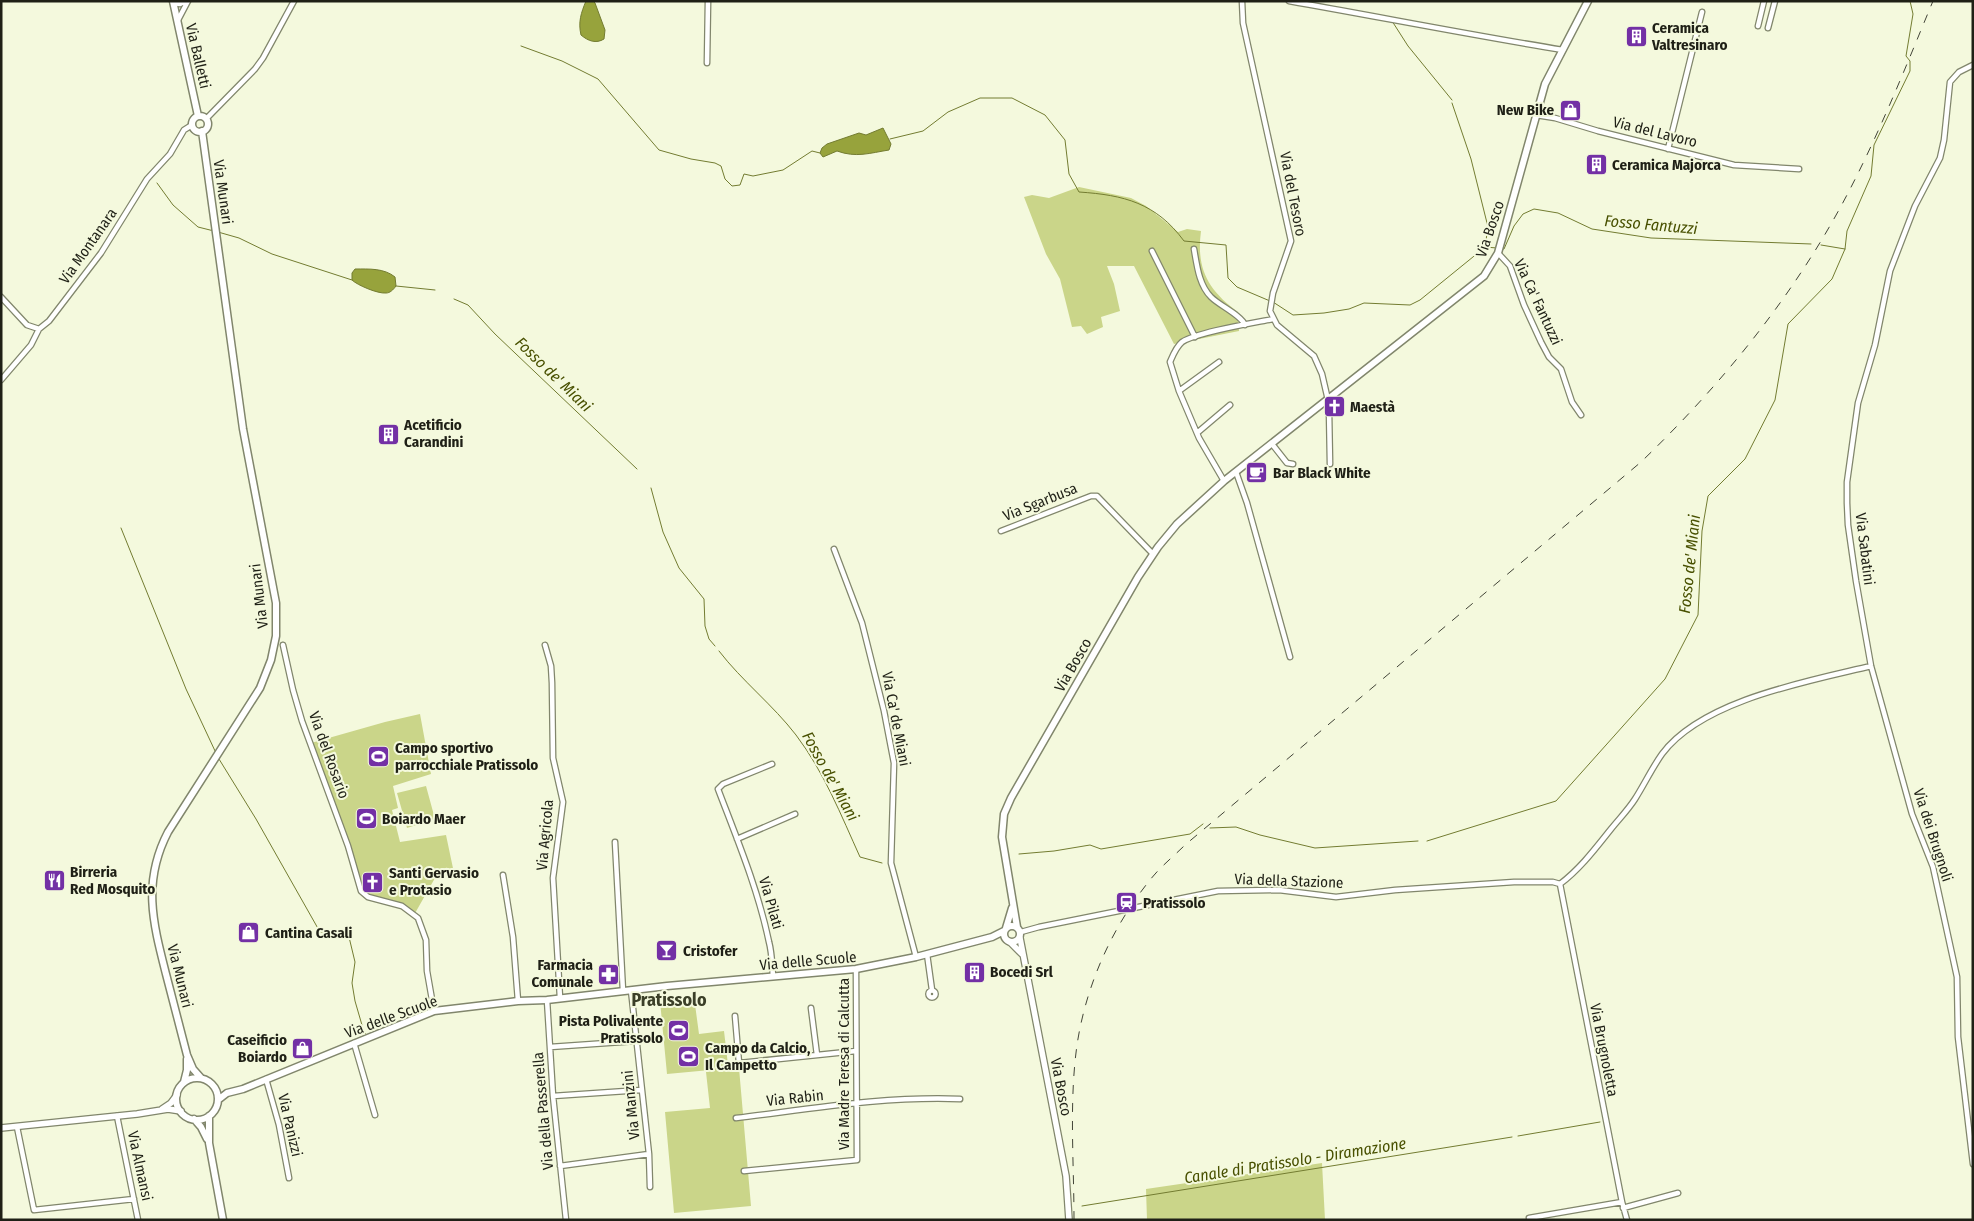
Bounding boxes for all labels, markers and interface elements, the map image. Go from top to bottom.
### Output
place label: Ceramica Valtresinaro [1651,19,1727,54]
street label: Via Balletti [182,22,214,90]
building icon: Ceramica Valtresinaro [1624,25,1648,49]
shop icon: New Bike [1558,98,1582,122]
place label: New Bike [1497,101,1554,119]
street label: Via del Lavoro [1611,113,1699,151]
street label: Via del Tesoro [1276,150,1310,238]
building icon: Ceramica Majorca [1584,153,1608,177]
place label: Ceramica Majorca [1612,156,1721,174]
street label: Via Munari [210,159,236,225]
street label: Via Bosco [1472,198,1508,260]
street label: Via Montanara [55,205,121,287]
water label: Fosso Fantuzzi [1604,211,1698,238]
street label: Via Ca' Fantuzzi [1510,256,1566,348]
water label: Fosso de' Miani [511,333,596,416]
church icon: Maestà [1322,395,1346,419]
place label: Maestà [1350,398,1396,416]
place label: Acetificio Carandini [403,416,463,451]
building icon: Acetificio Carandini [376,422,400,446]
cafe icon: Bar Black White [1245,461,1269,485]
place label: Bar Black White [1273,464,1371,482]
street label: Via Sgarbusa [1000,479,1080,525]
street label: Via Sabatini [1852,512,1878,586]
water label: Fosso de' Miani [1675,514,1704,614]
street label: Via Munari [246,563,272,629]
street label: Via Bosco [1050,635,1096,695]
street label: Via Ca' de Miani [878,670,914,768]
street label: Via del Rosario [305,709,353,801]
water label: Fosso de' Miani [798,728,863,824]
place label: Campo sportivo parrocchiale Pratissolo [395,739,538,774]
sports icon: Campo sportivo parrocchiale Pratissolo [367,745,391,769]
street label: Via dei Brugnoli [1909,786,1957,884]
street label: Via Agricola [533,799,557,871]
sports icon: Boiardo Maer [354,807,378,831]
place label: Boiardo Maer [382,810,466,828]
place label: Birreria Red Mosquito [70,863,155,898]
place label: Santi Gervasio e Protasio [389,864,479,899]
restaurant icon: Birreria Red Mosquito [42,869,66,893]
church icon: Santi Gervasio e Protasio [361,870,385,894]
street label: Via della Stazione [1234,870,1344,892]
street label: Via Pilati [755,875,787,931]
station icon: Pratissolo [1115,891,1139,915]
place label: Pratissolo [1143,894,1206,912]
shop icon: Cantina Casali [237,921,261,945]
place label: Cantina Casali [265,924,353,942]
bar icon: Cristofer [655,939,679,963]
street label: Via Munari [163,942,197,1010]
place label: Cristofer [683,942,738,960]
street label: Via delle Scuole [759,948,857,974]
place label: Farmacia Comunale [531,956,594,991]
building icon: Bocedi Srl [962,960,986,984]
pharmacy icon: Farmacia Comunale [597,962,621,986]
place label: Bocedi Srl [990,963,1054,981]
street label: Via Madre Teresa di Calcutta [835,978,853,1150]
district label: Pratissolo [631,989,707,1011]
street label: Via delle Scuole [342,992,440,1042]
street label: Via Brugnoletta [1586,1002,1622,1098]
place label: Pista Polivalente Pratissolo [559,1012,663,1047]
sports icon: Pista Polivalente Pratissolo [667,1018,691,1042]
place label: Caseificio Boiardo [227,1031,287,1066]
shop icon: Caseificio Boiardo [291,1037,315,1061]
place label: Campo da Calcio, Il Campetto [705,1039,810,1074]
sports icon: Campo da Calcio, Il Campetto [677,1045,701,1069]
street label: Via della Passerella [529,1051,557,1171]
street label: Via Bosco [1047,1056,1075,1118]
street label: Via Manzini [618,1069,644,1141]
street label: Via Rabin [766,1086,824,1110]
street label: Via Panizzi [274,1092,306,1158]
street label: Via Almansi [124,1129,156,1203]
water label: Canale di Pratissolo - Diramazione [1183,1134,1408,1187]

